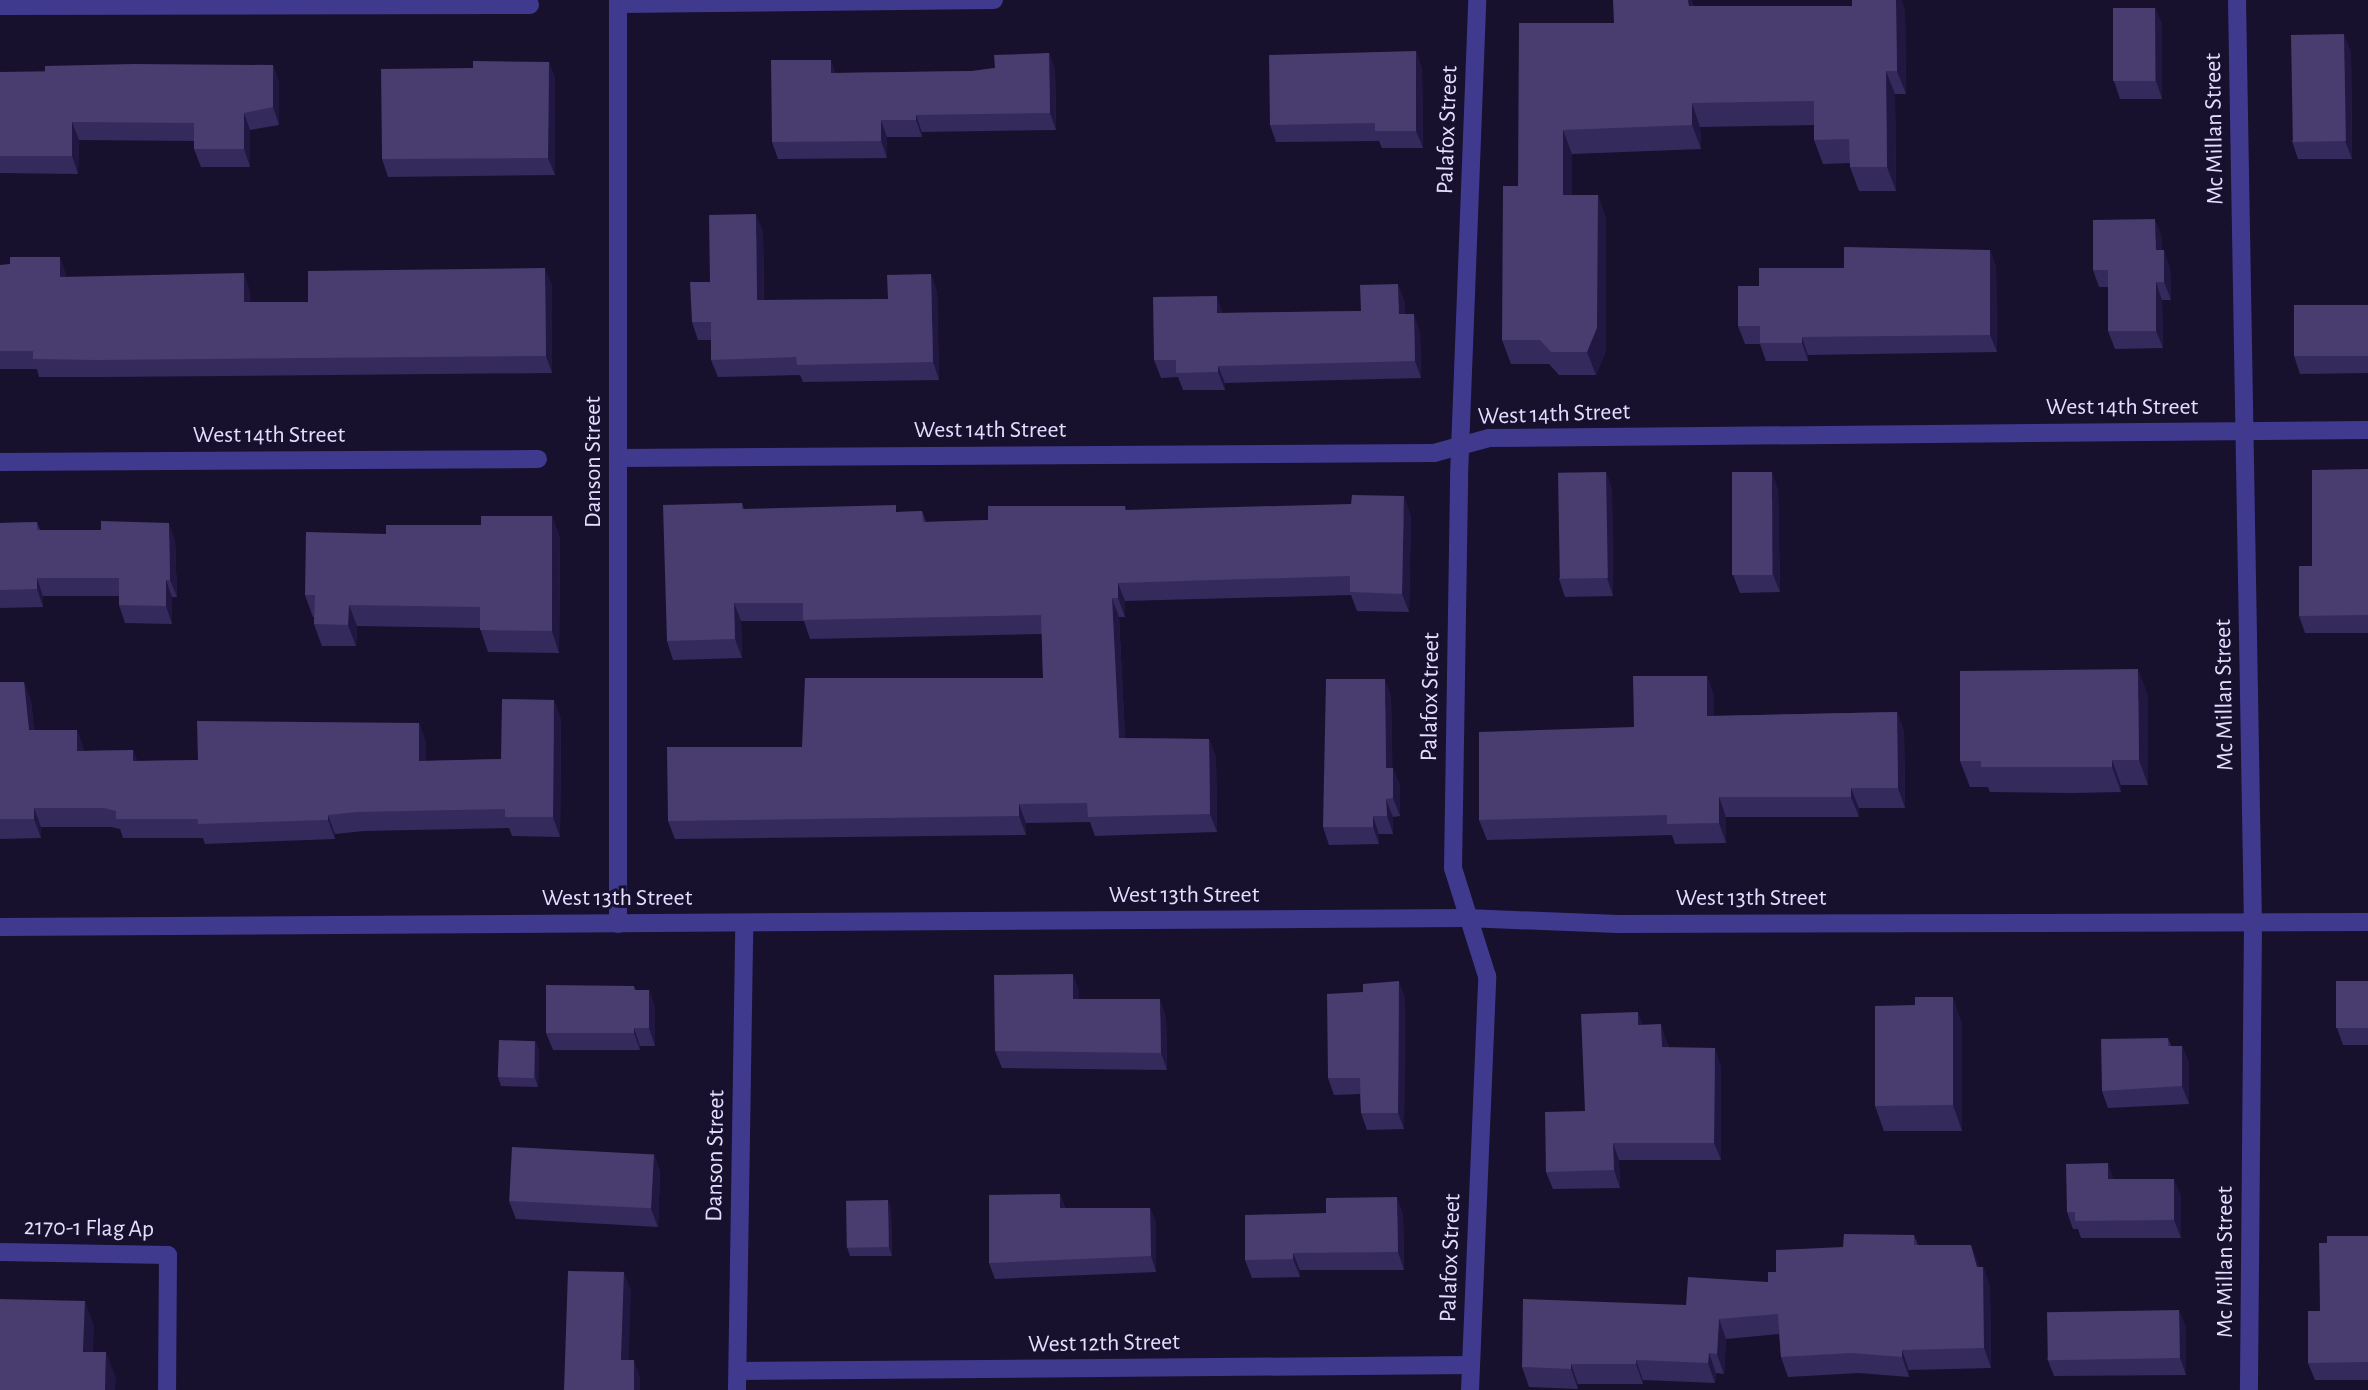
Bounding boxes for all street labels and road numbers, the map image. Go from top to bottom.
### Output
street label: Mc Millan Street [2199,53,2231,205]
street label: Palafox Street [1431,65,1465,195]
street label: West 14th Street [2046,394,2198,422]
street label: Danson Street [580,396,608,528]
street label: West 14th Street [1477,398,1631,432]
street label: West 14th Street [914,417,1066,445]
street label: West 14th Street [193,422,345,450]
street label: Mc Millan Street [2209,619,2241,771]
street label: Palafox Street [1415,632,1447,762]
street label: West 13th Street [1109,882,1259,910]
street label: West 13th Street [542,885,692,913]
street label: West 13th Street [1676,885,1826,913]
street label: Danson Street [700,1090,732,1222]
street label: Mc Millan Street [2212,1186,2240,1338]
street label: Palafox Street [1434,1193,1468,1323]
street label: 2170-1 Flag Ap [24,1213,154,1245]
street label: West 12th Street [1028,1328,1180,1360]

